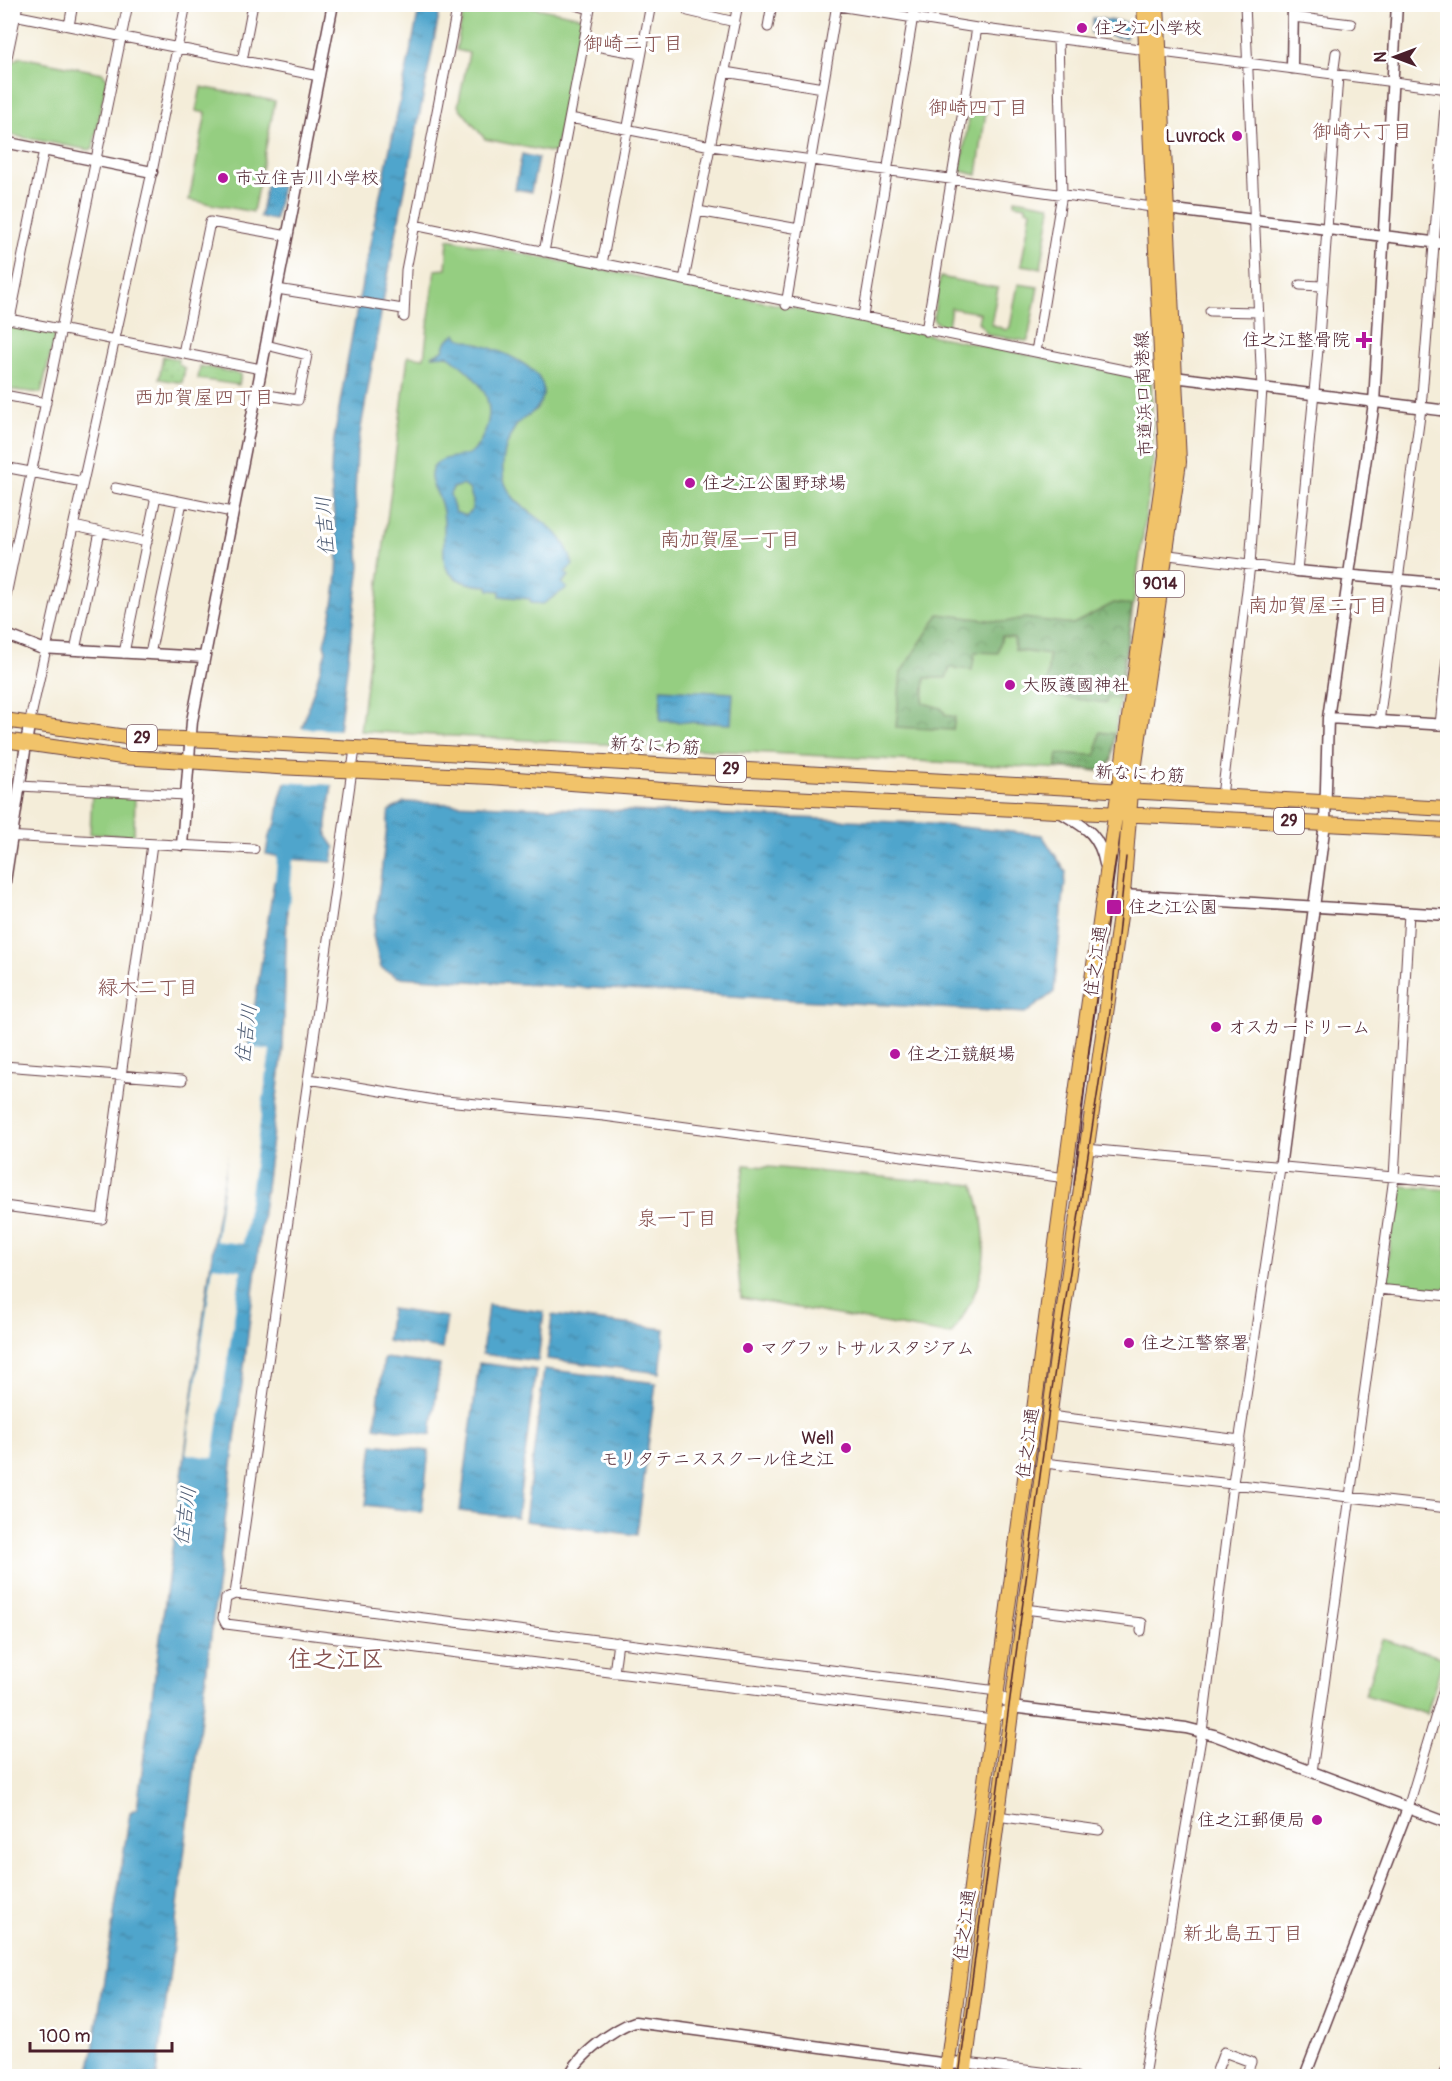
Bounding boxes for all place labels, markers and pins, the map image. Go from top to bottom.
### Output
place label: 住之江小学校 [1094,17,1202,40]
marker: 住之江小学校 [1075,21,1089,35]
place label: Luvrock [1165,125,1225,148]
marker: Luvrock [1230,129,1244,143]
place label: 市立住吉川小学校 [235,167,379,190]
marker: 市立住吉川小学校 [216,171,230,185]
place label: 住之江整骨院 [1242,329,1350,352]
marker: 住之江整骨院 [1355,331,1373,349]
place label: 住之江公園野球場 [702,472,846,495]
marker: 住之江公園野球場 [683,476,697,490]
place label: 大阪護國神社 [1022,674,1130,697]
marker: 大阪護國神社 [1003,678,1017,692]
place label: 住之江公園 [1128,896,1218,919]
marker: 住之江公園 [1105,898,1123,916]
place label: オスカードリーム [1228,1016,1370,1039]
marker: オスカードリーム [1209,1020,1223,1034]
place label: 住之江競艇場 [907,1043,1015,1066]
marker: 住之江競艇場 [888,1047,902,1061]
place label: 住之江警察署 [1141,1332,1249,1355]
marker: 住之江警察署 [1122,1336,1136,1350]
place label: マグフットサルスタジアム [760,1337,975,1360]
marker: マグフットサルスタジアム [741,1341,755,1355]
place label: Well モリタテニススクール住之江 [601,1427,834,1471]
marker: Well モリタテニススクール住之江 [839,1441,853,1455]
place label: 住之江郵便局 [1197,1809,1305,1832]
marker: 住之江郵便局 [1310,1813,1324,1827]

